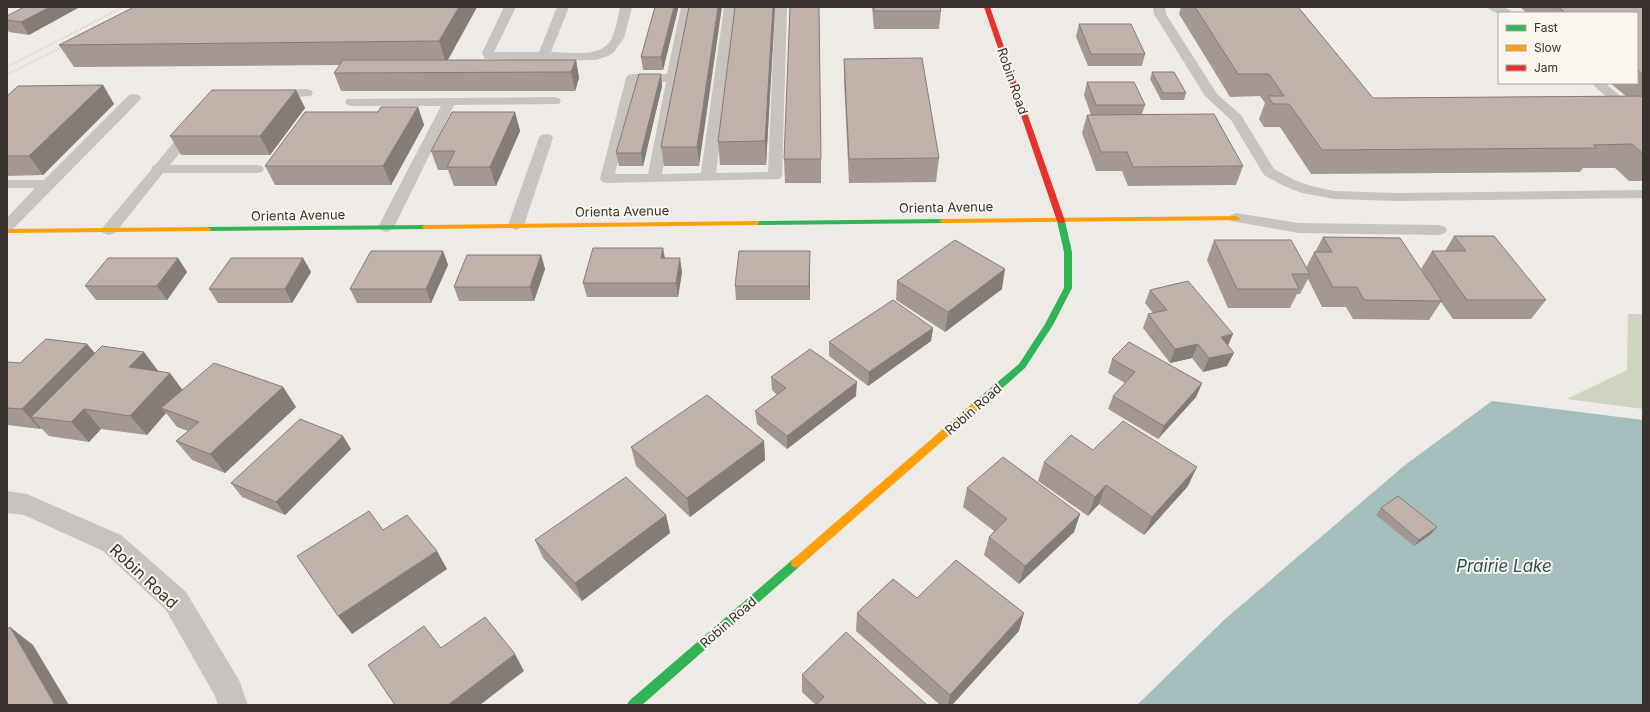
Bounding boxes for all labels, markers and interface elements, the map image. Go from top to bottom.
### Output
legend [1498,12,1638,84]
text: Fast [1534,20,1558,35]
text: Slow [1534,40,1562,55]
street label: Robin Road [994,45,1032,117]
text: Jam [1534,60,1558,75]
street label: Orienta Avenue [899,198,993,216]
street label: Orienta Avenue [575,202,669,220]
street label: Orienta Avenue [251,206,345,224]
street label: Robin Road [941,380,1005,438]
street label: Robin Road [106,539,182,613]
water label: Prairie Lake [1456,556,1552,576]
street label: Robin Road [696,593,760,651]

